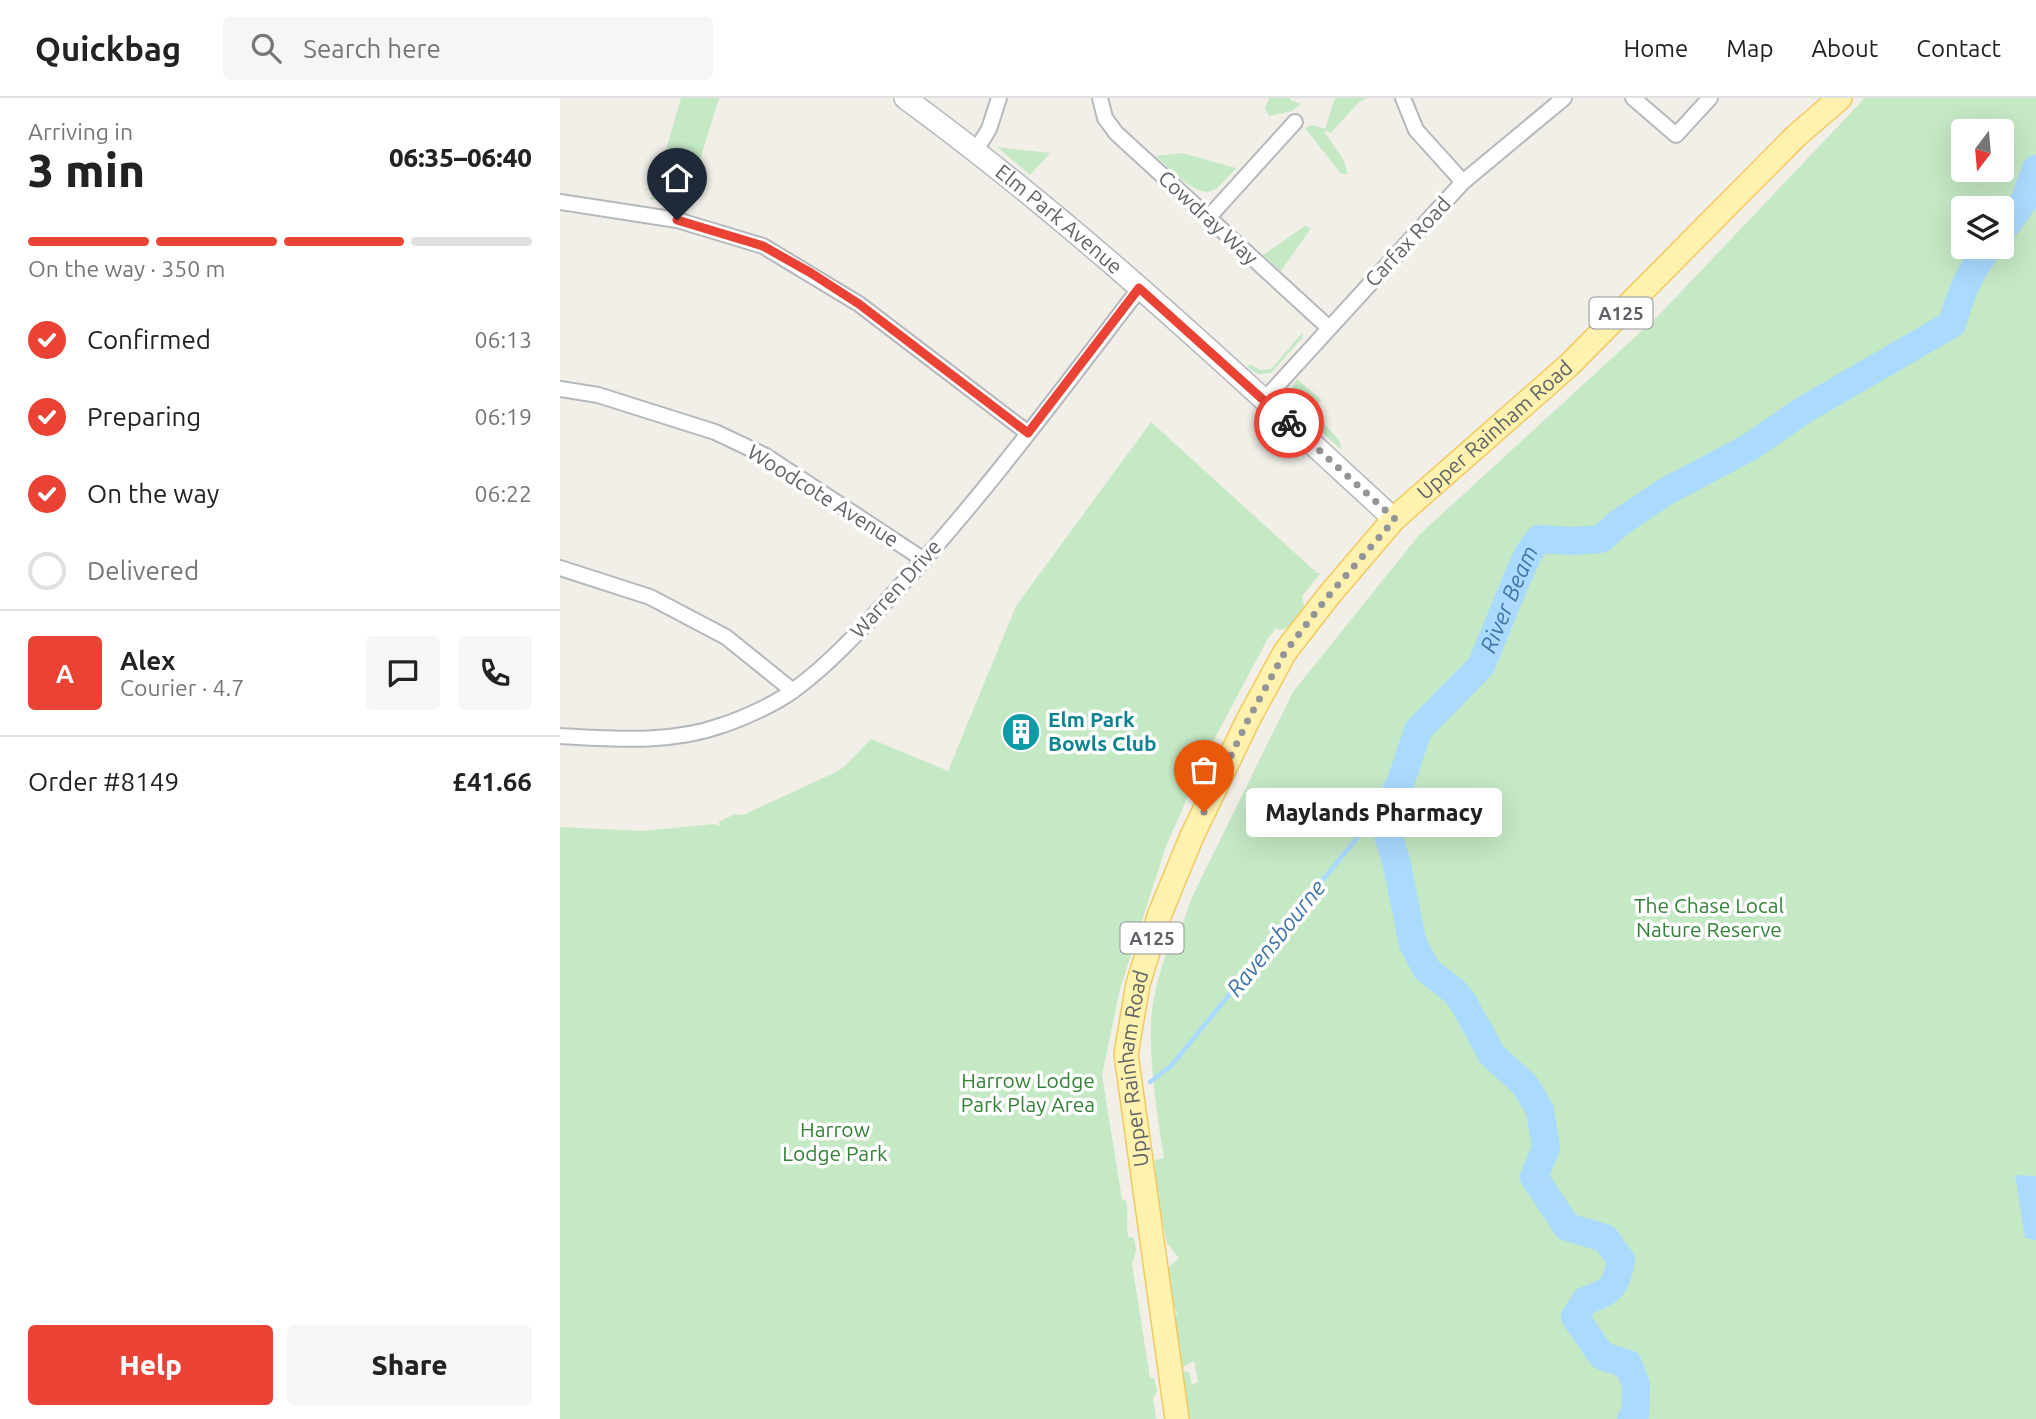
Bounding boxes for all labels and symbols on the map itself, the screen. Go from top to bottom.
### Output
north arrow [1951,119,2014,182]
pin [647,148,707,220]
street label: Elm Park Avenue [991,159,1128,278]
street label: Cowdray Way [1154,165,1263,269]
street label: Carfax Road [1360,191,1455,291]
road number: A125 [1590,298,1652,328]
street label: Upper Rainham Road [1412,355,1577,504]
courier [1254,388,1324,458]
street label: Woodcote Avenue [744,439,903,551]
street label: Warren Drive [845,534,946,642]
water label: River Beam [1475,542,1542,656]
place label: Elm Park Bowls Club [1048,707,1157,755]
building icon: Elm Park Bowls Club [1000,711,1042,753]
pin [1174,740,1234,812]
callout: Maylands Pharmacy [1246,788,1502,836]
water label: Ravensbourne [1221,874,1330,1001]
park label: The Chase Local Nature Reserve [1634,893,1784,941]
road number: A125 [1120,922,1184,954]
street label: Upper Rainham Road [1113,967,1153,1168]
park label: Harrow Lodge Park Play Area [961,1068,1095,1116]
park label: Harrow Lodge Park [782,1117,888,1165]

